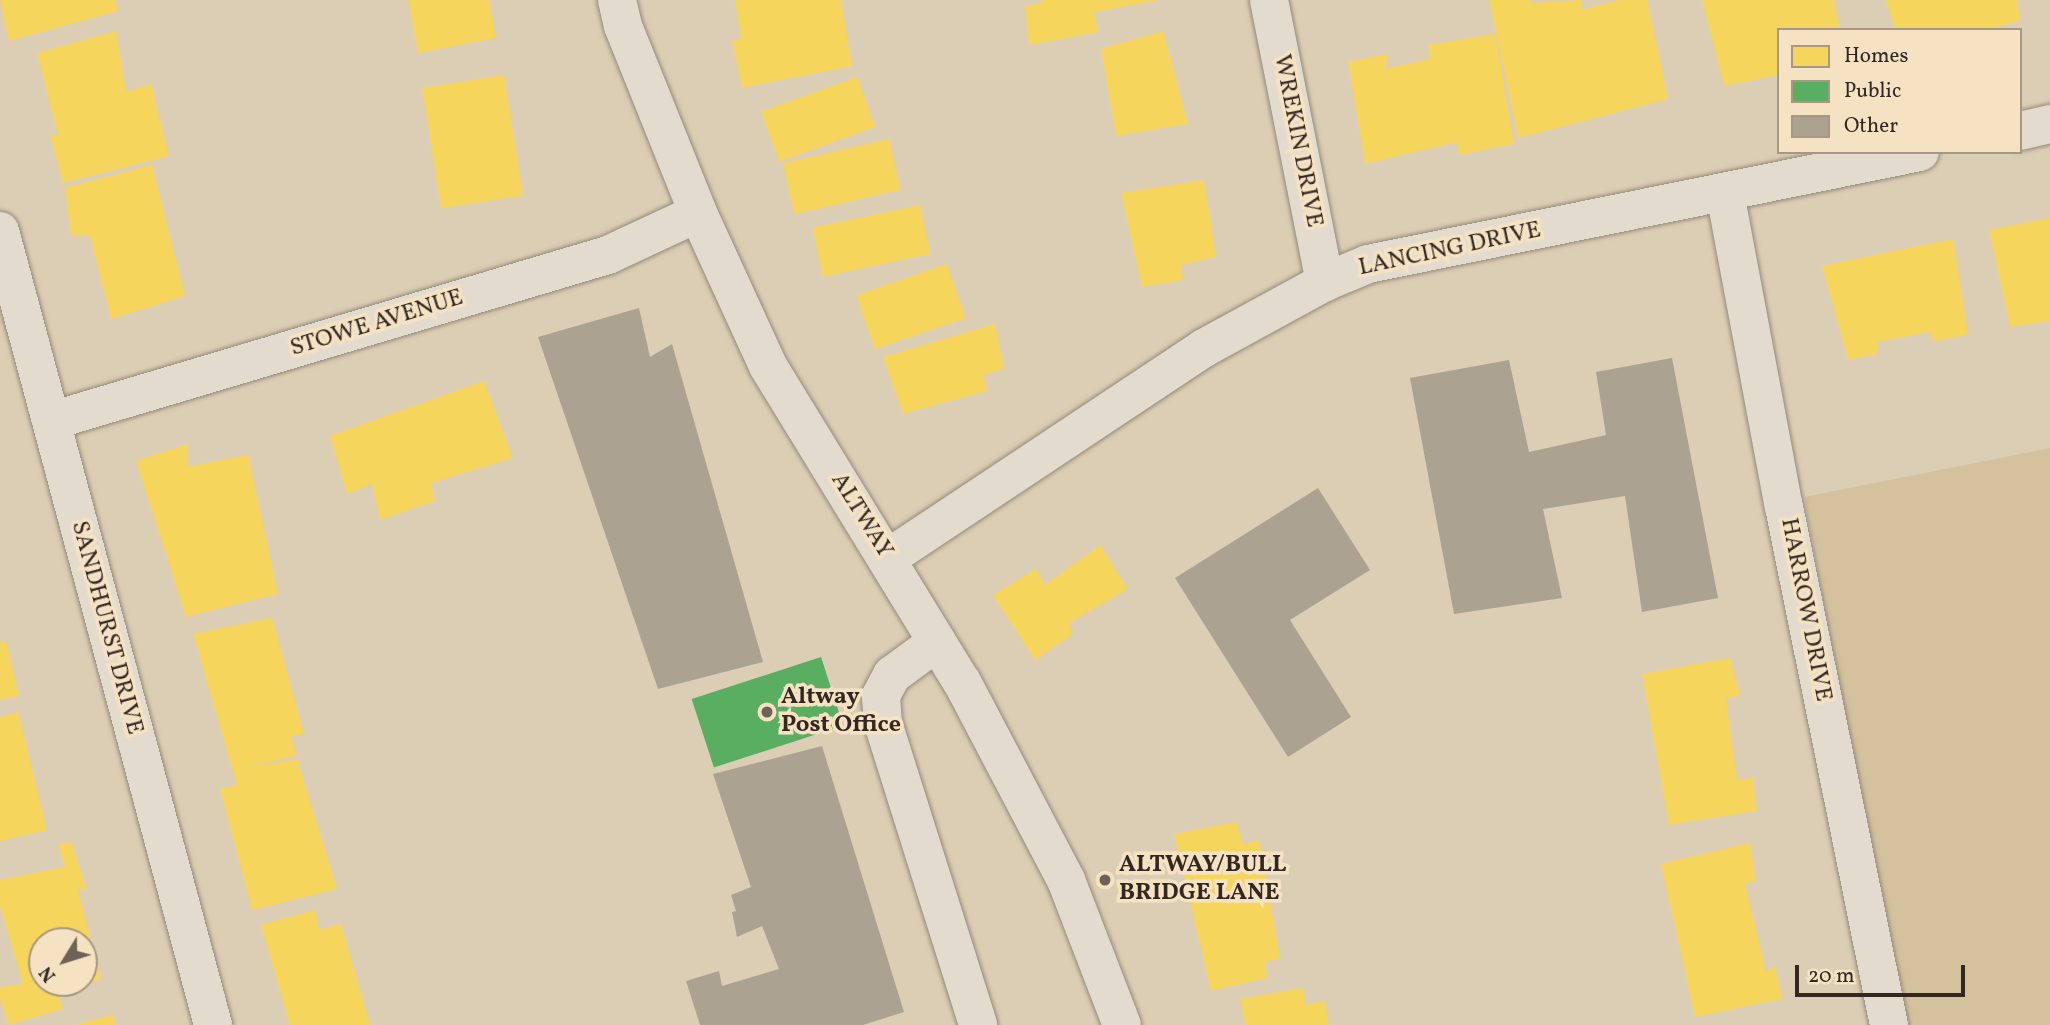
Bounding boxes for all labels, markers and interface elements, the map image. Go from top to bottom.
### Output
legend [1777,28,2022,154]
text: Homes [1844,42,1909,71]
street label: WREKIN DRIVE [1266,52,1328,230]
text: Public [1844,77,1901,106]
text: Other [1844,112,1898,141]
street label: LANCING DRIVE [1356,217,1544,283]
street label: STOWE AVENUE [287,284,467,364]
street label: ALTWAY [824,468,898,564]
street label: HARROW DRIVE [1773,515,1837,705]
street label: SANDHURST DRIVE [64,518,148,738]
place label: Altway Post Office [781,684,901,740]
marker: Altway Post Office [759,704,775,720]
place label: ALTWAY/BULL BRIDGE LANE [1119,852,1287,908]
marker: ALTWAY/BULL BRIDGE LANE [1097,872,1113,888]
north arrow [28,927,98,997]
scale bar [1798,951,1968,995]
text: N [34,960,63,987]
text: 20 m [1808,962,1854,991]

